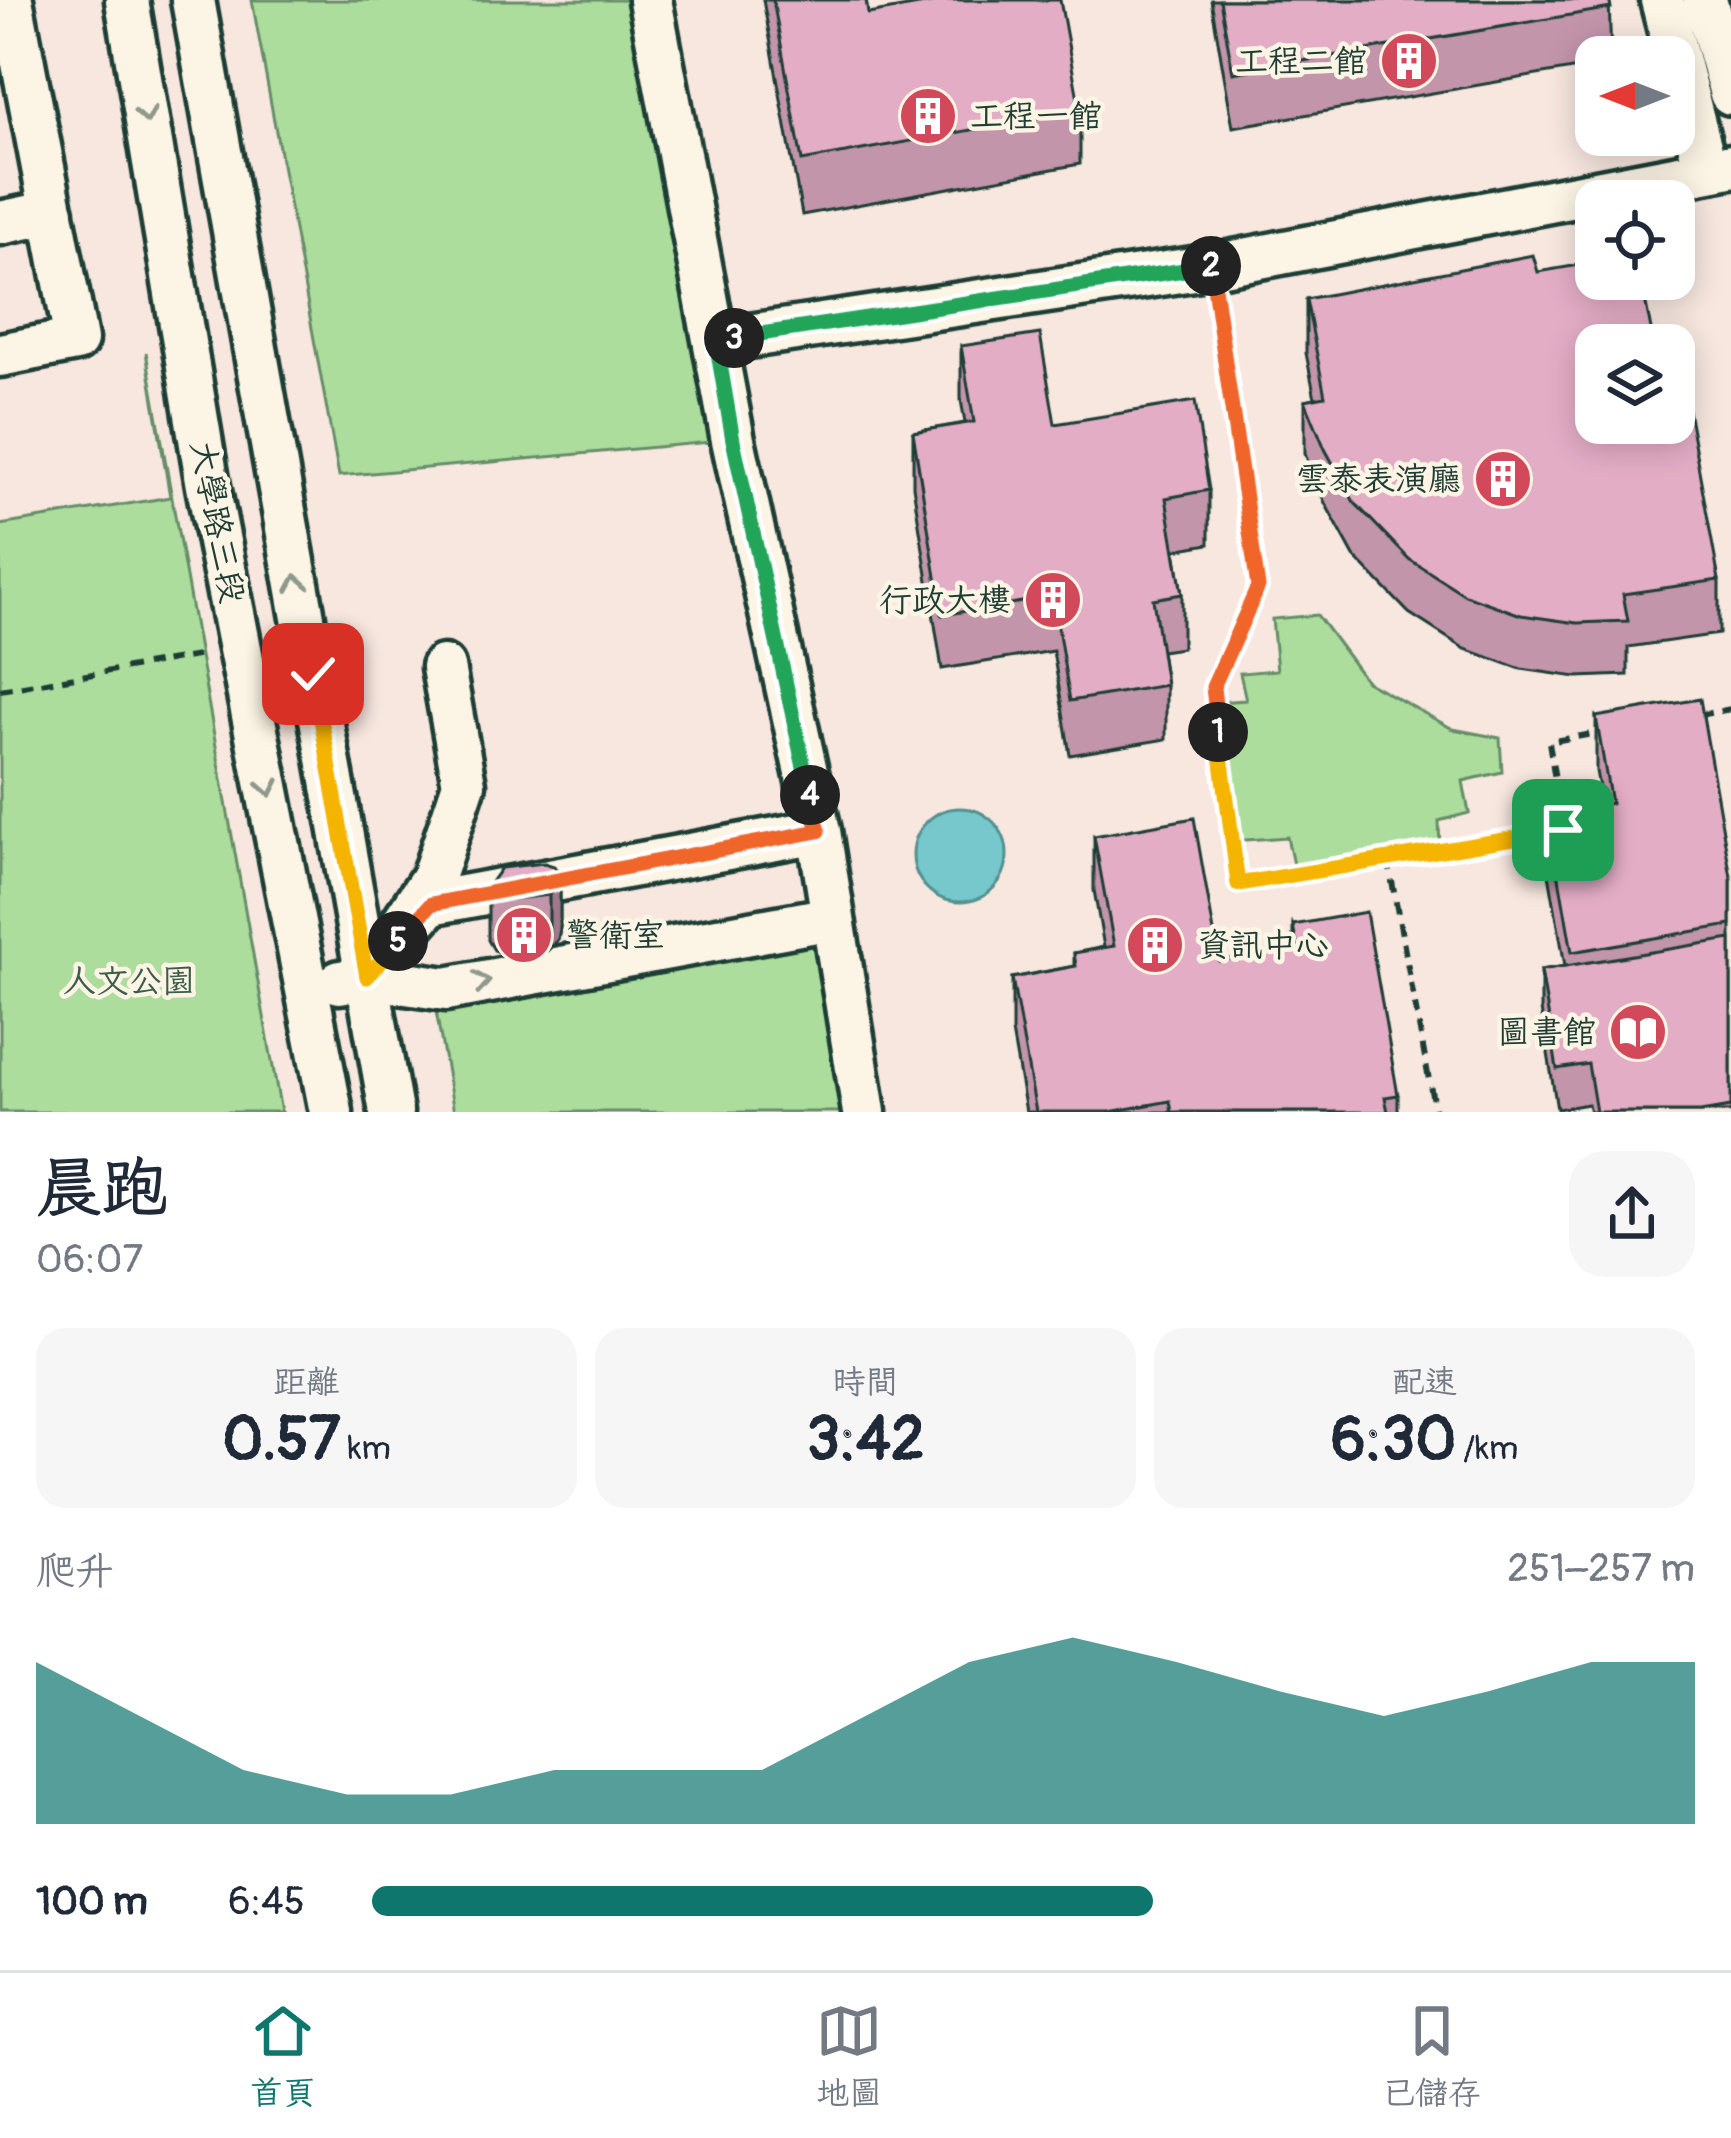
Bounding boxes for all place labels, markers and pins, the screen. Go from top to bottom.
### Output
building icon: 工程二館 [1378,30,1440,92]
place label: 工程二館 [1235,41,1367,82]
building icon: 工程一館 [897,85,959,147]
place label: 工程一館 [970,96,1102,137]
pin: 2 [1181,236,1241,296]
pin: 3 [704,308,764,368]
building icon: 雲泰表演廳 [1472,448,1534,510]
place label: 雲泰表演廳 [1296,459,1461,500]
building icon: 行政大樓 [1022,569,1084,631]
place label: 行政大樓 [879,580,1011,621]
pin [262,623,364,725]
pin: 1 [1188,702,1248,762]
pin: 4 [780,765,840,825]
pin [1512,779,1614,881]
building icon: 警衛室 [493,904,555,966]
pin: 5 [368,911,428,971]
building icon: 資訊中心 [1124,914,1186,976]
place label: 警衛室 [566,915,665,956]
place label: 資訊中心 [1197,925,1329,966]
library icon: 圖書館 [1607,1001,1669,1063]
place label: 圖書館 [1497,1012,1596,1053]

